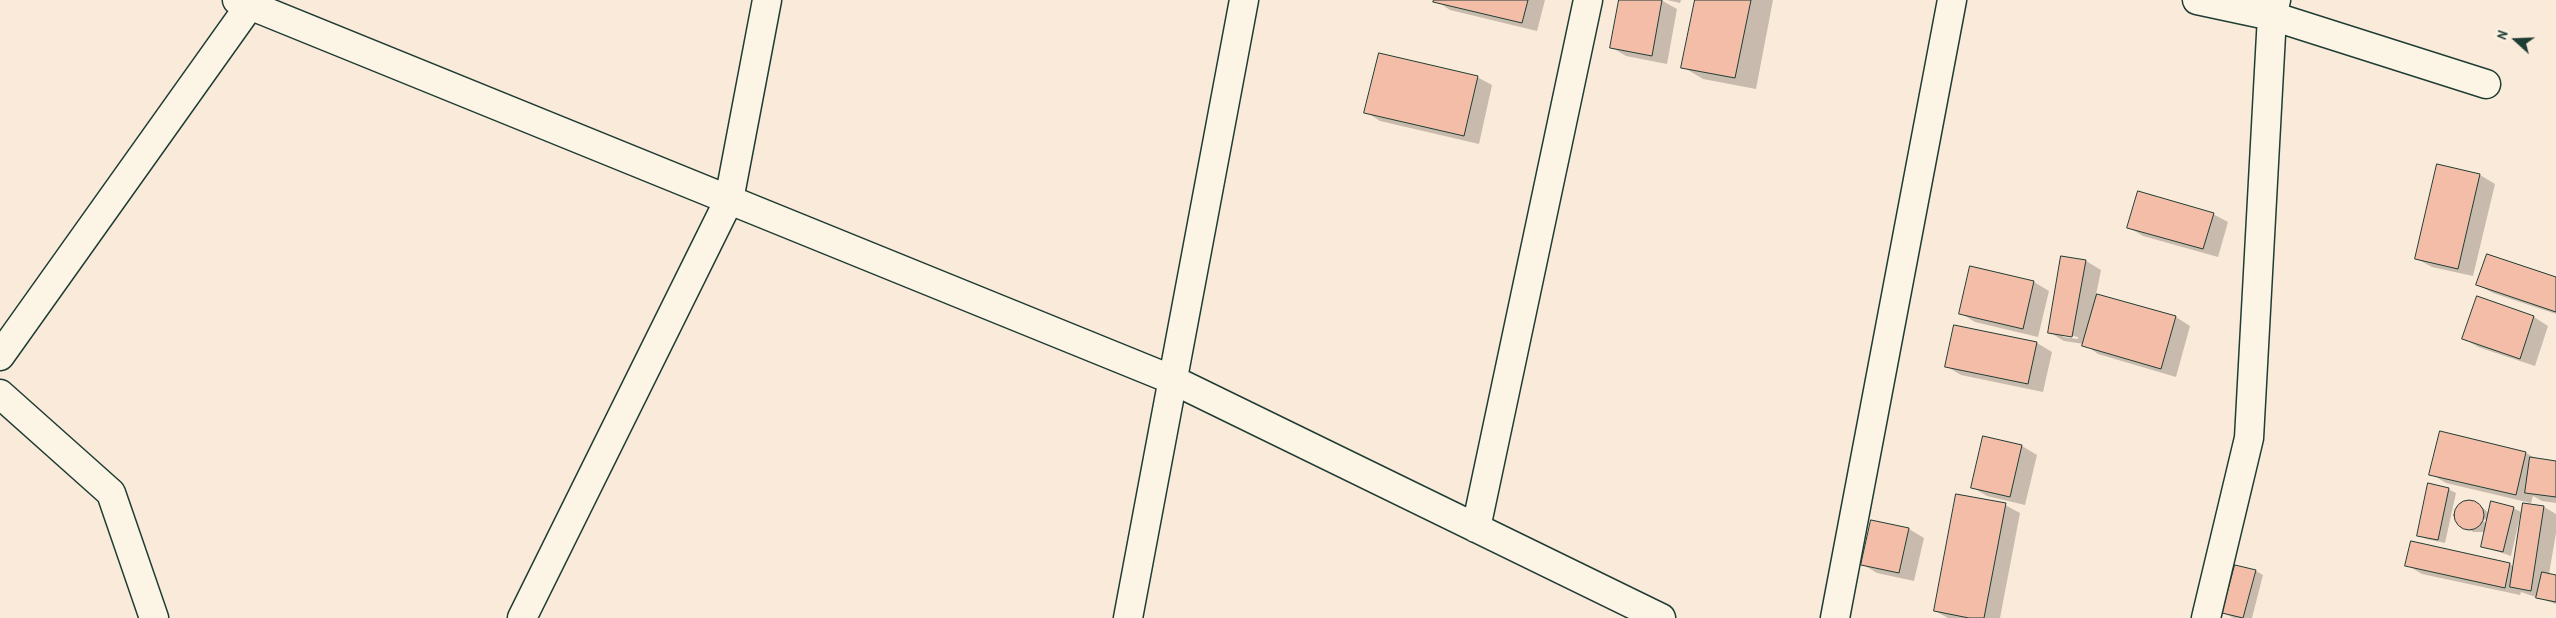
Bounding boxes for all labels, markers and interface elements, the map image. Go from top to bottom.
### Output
north arrow [2491,15,2541,65]
text: N [2491,28,2512,41]

